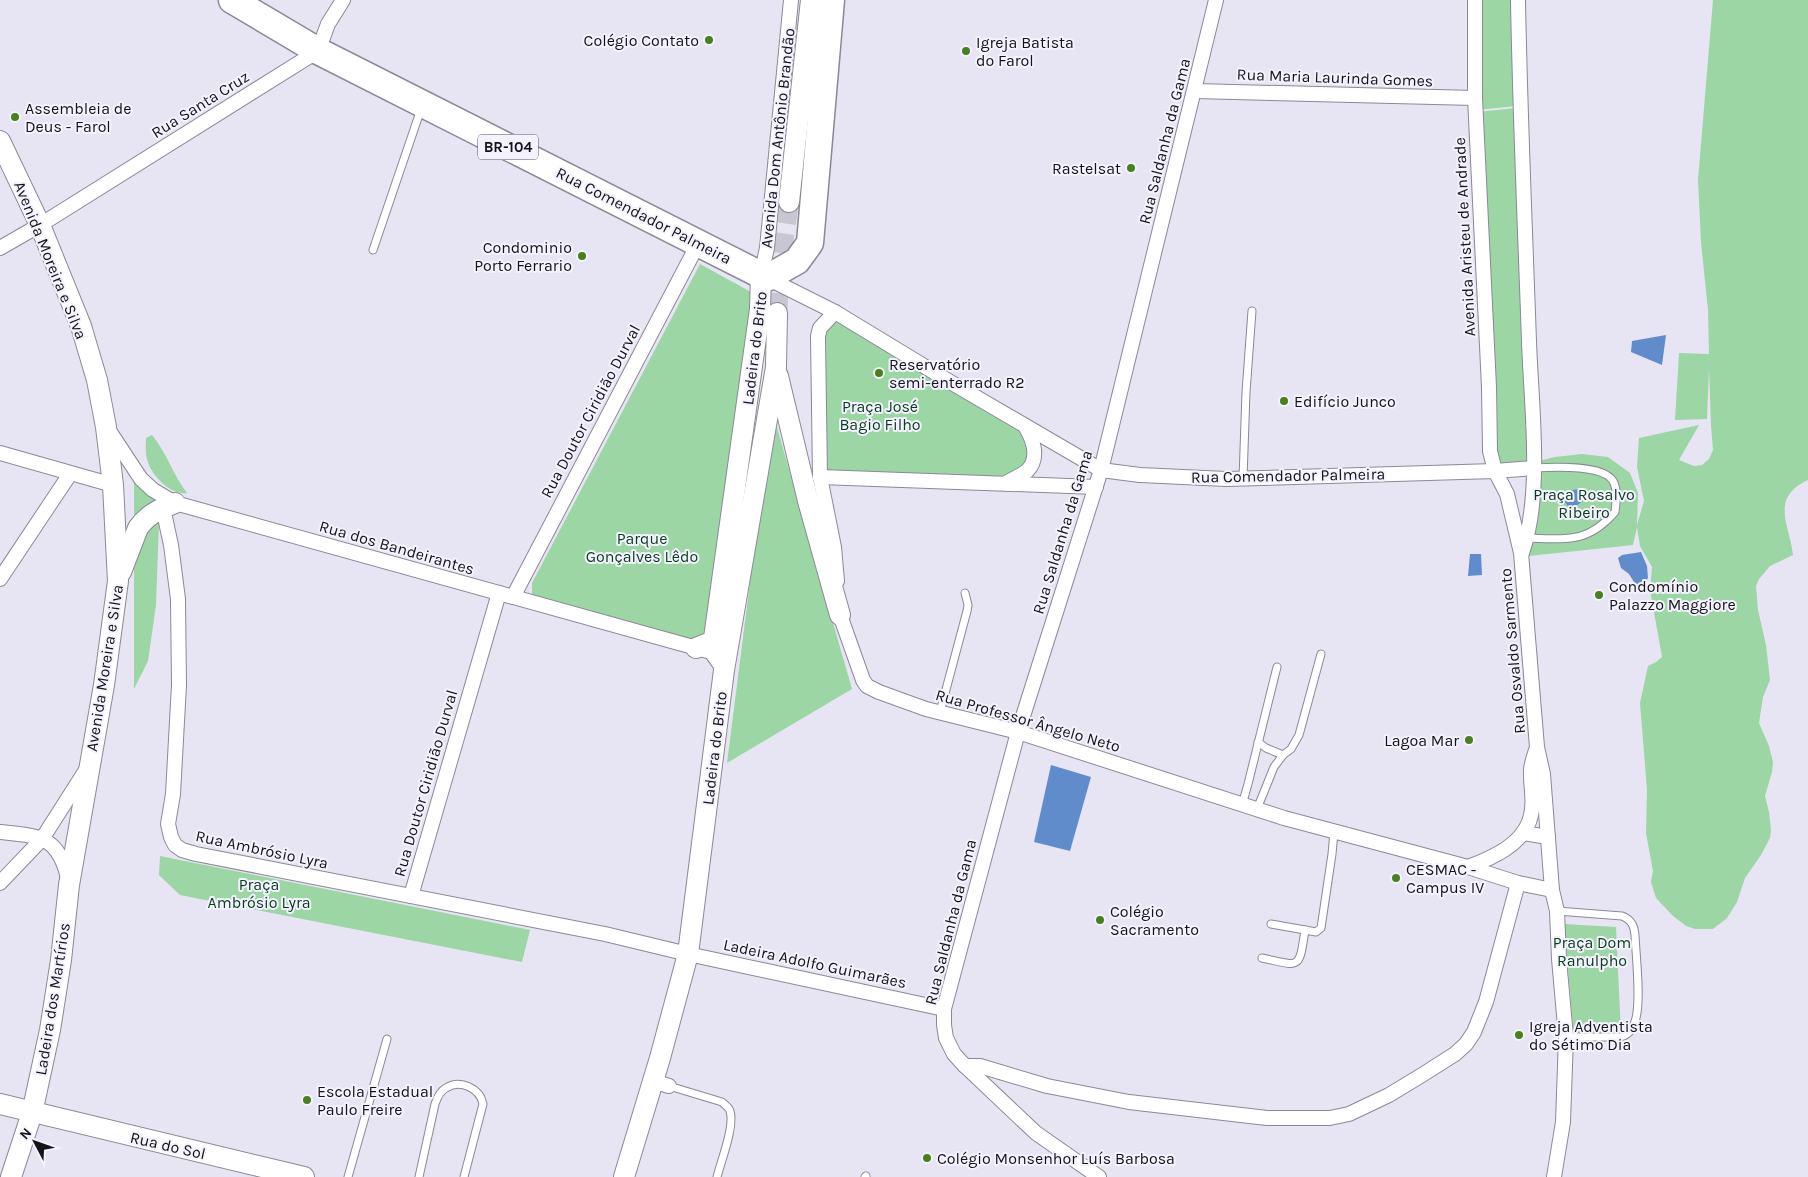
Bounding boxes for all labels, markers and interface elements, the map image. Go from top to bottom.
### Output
street label: Avenida Dom Antônio Brandão [756,27,799,249]
place label: Colégio Contato [584,31,699,50]
place label: Igreja Batista do Farol [976,33,1074,70]
marker: Colégio Contato [703,34,715,46]
marker: Igreja Batista do Farol [960,45,972,57]
street label: Rua Saldanha da Gama [1135,56,1194,226]
street label: Rua Maria Laurinda Gomes [1236,65,1434,90]
street label: Rua Santa Cruz [148,67,253,142]
place label: Assembleia de Deus - Farol [25,99,131,136]
marker: Assembleia de Deus - Farol [9,111,21,123]
road number: BR-104 [478,134,538,160]
street label: Avenida Aristeu de Andrade [1450,137,1479,337]
place label: Rastelsat [1052,159,1121,178]
marker: Rastelsat [1125,162,1137,174]
street label: Rua Comendador Palmeira [553,163,735,268]
street label: Avenida Moreira e Silva [10,178,91,342]
place label: Condominio Porto Ferrario [474,238,572,275]
marker: Condominio Porto Ferrario [576,250,588,262]
street label: Ladeira do Brito [738,290,771,406]
street label: Rua Doutor Ciridião Durval [537,321,644,501]
place label: Reservatório semi-enterrado R2 [889,355,1025,392]
marker: Reservatório semi-enterrado R2 [873,367,885,379]
place label: Edifício Junco [1294,392,1396,411]
marker: Edifício Junco [1278,395,1290,407]
park label: Praça José Bagio Filho [839,397,921,434]
street label: Rua Saldanha da Gama [1029,448,1096,616]
street label: Rua Comendador Palmeira [1191,464,1385,487]
park label: Praça Rosalvo Ribeiro [1533,485,1635,522]
street label: Rua dos Bandeirantes [317,516,477,579]
park label: Parque Gonçalves Lêdo [586,529,698,566]
street label: Rua Osvaldo Sarmento [1496,567,1529,734]
place label: Condomínio Palazzo Maggiore [1609,577,1736,614]
street label: Avenida Moreira e Silva [82,583,127,753]
marker: Condomínio Palazzo Maggiore [1593,589,1605,601]
street label: Rua Professor Ângelo Neto [933,685,1122,756]
street label: Rua Doutor Ciridião Durval [390,688,461,879]
street label: Ladeira do Brito [698,690,731,806]
place label: Lagoa Mar [1384,731,1459,750]
marker: Lagoa Mar [1463,734,1475,746]
street label: Rua Ambrósio Lyra [194,826,330,873]
street label: Rua Saldanha da Gama [921,837,980,1007]
place label: CESMAC - Campus IV [1406,860,1484,897]
marker: CESMAC - Campus IV [1390,872,1402,884]
park label: Praça Ambrósio Lyra [208,875,310,912]
place label: Colégio Sacramento [1110,902,1199,939]
marker: Colégio Sacramento [1094,914,1106,926]
street label: Ladeira dos Martírios [31,921,74,1077]
park label: Praça Dom Ranulpho [1553,933,1631,970]
street label: Ladeira Adolfo Guimarães [722,935,908,992]
place label: Igreja Adventista do Sétimo Dia [1529,1017,1653,1054]
marker: Igreja Adventista do Sétimo Dia [1513,1029,1525,1041]
place label: Escola Estadual Paulo Freire [317,1082,433,1119]
marker: Escola Estadual Paulo Freire [301,1094,313,1106]
north arrow [10,1117,60,1167]
text: N [16,1124,35,1143]
street label: Rua do Sol [128,1128,208,1163]
place label: Colégio Monsenhor Luís Barbosa [937,1149,1175,1168]
marker: Colégio Monsenhor Luís Barbosa [921,1152,933,1164]

